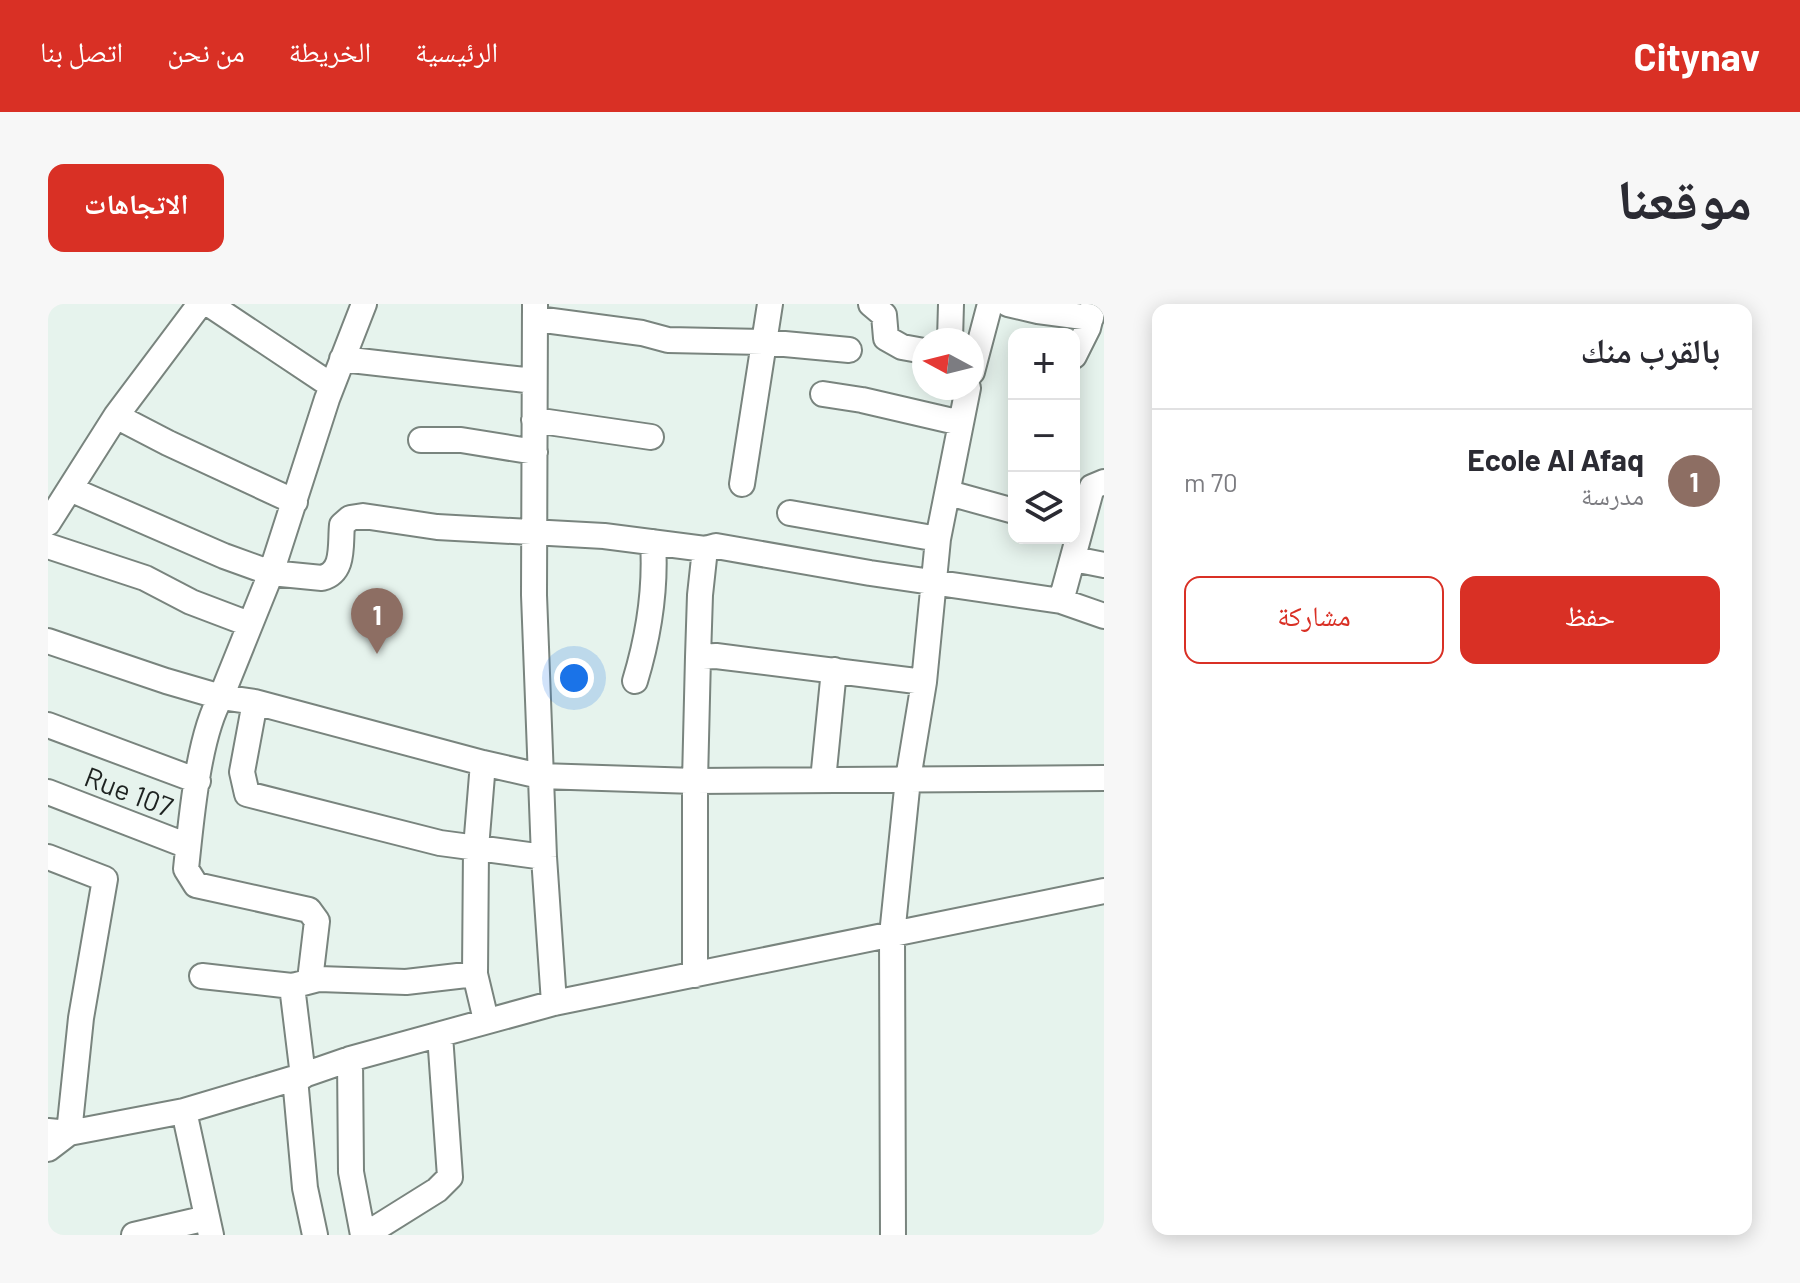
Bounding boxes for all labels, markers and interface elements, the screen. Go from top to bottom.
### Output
text: Citynav [1634,33,1760,79]
text: اتصل بنا [40,34,123,68]
text: من نحن [167,34,245,68]
text: الخريطة [289,34,371,68]
text: الرئيسية [415,34,498,68]
button: الاتجاهات [48,164,224,252]
text: موقعنا [1617,164,1752,231]
north arrow [912,328,984,400]
map controls [1008,328,1080,544]
button: + [1008,328,1080,400]
text: بالقرب منك [1580,329,1720,370]
button: − [1008,400,1080,472]
text: Ecole Al Afaq [1467,441,1644,477]
text: 70 m [1184,466,1238,497]
text: 1 [1689,466,1699,497]
button: layers [1008,472,1080,544]
text: مدرسة [1581,479,1644,510]
button: مشاركة [1184,576,1444,664]
button: حفظ [1460,576,1720,664]
pin: 1 [351,588,403,654]
your location [554,658,594,698]
street label: Rue 107 [80,759,178,823]

